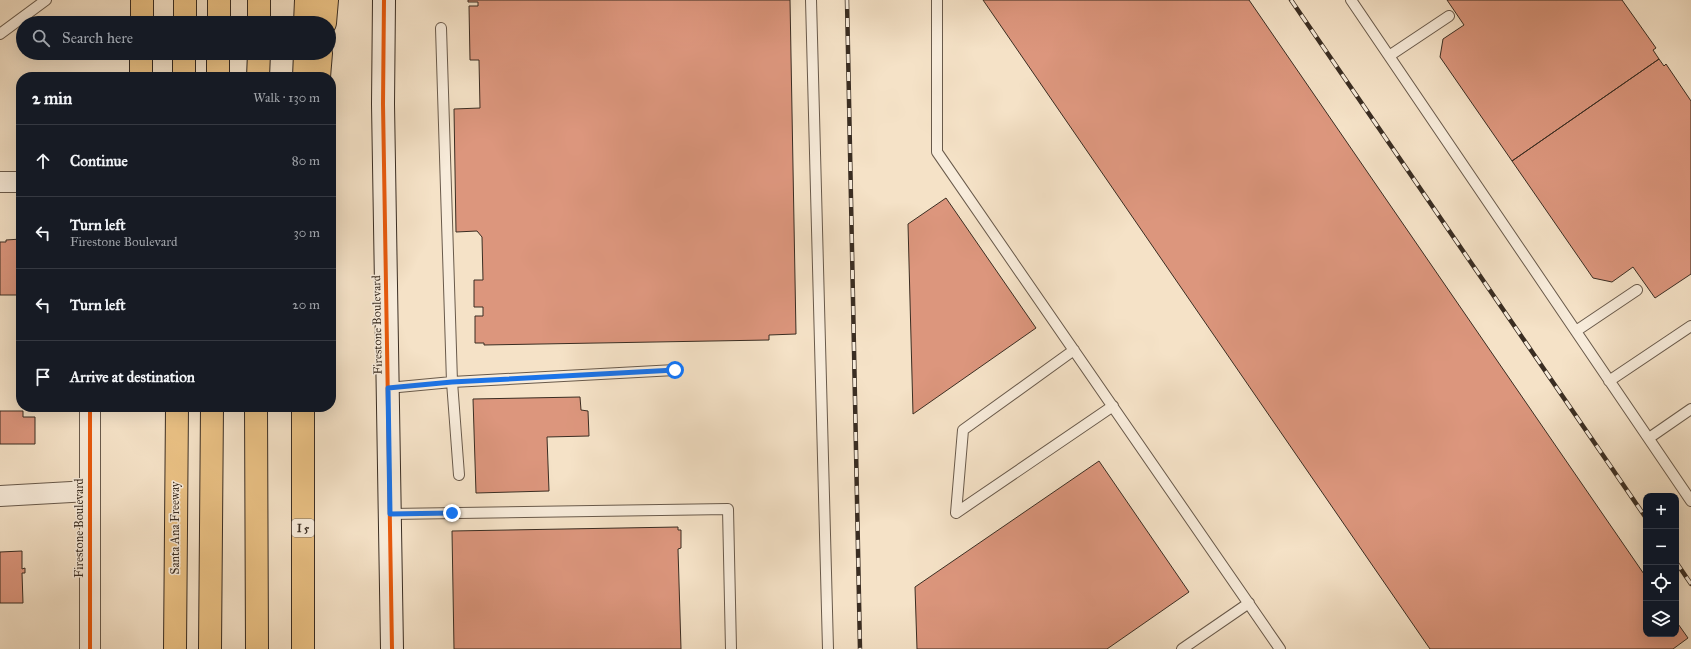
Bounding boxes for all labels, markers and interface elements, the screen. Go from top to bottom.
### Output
search box [16,16,336,60]
icon: search [30,27,52,49]
text: Search here [62,29,133,47]
text: 2 min [32,88,72,109]
text: Walk · 130 m [253,90,320,106]
icon: ahead [32,150,54,172]
text: Continue [70,152,128,170]
text: 80 m [292,153,320,169]
text: Turn left [70,216,126,234]
icon: left [32,222,54,244]
text: 30 m [294,225,320,241]
text: Firestone Boulevard [70,234,178,250]
street label: Firestone Boulevard [369,275,385,375]
icon: left [32,294,54,316]
text: Turn left [70,296,126,314]
text: 20 m [292,297,320,313]
route start [666,361,684,379]
icon: arrive [32,366,54,388]
text: Arrive at destination [70,368,195,386]
street label: Firestone Boulevard [72,478,86,578]
street label: Santa Ana Freeway [168,481,182,574]
map controls [1643,493,1679,637]
button: + [1643,493,1679,529]
route end [443,504,461,522]
road number: I 5 [292,519,314,537]
button: − [1643,529,1679,565]
button: locate [1643,565,1679,601]
button: layers [1643,601,1679,637]

